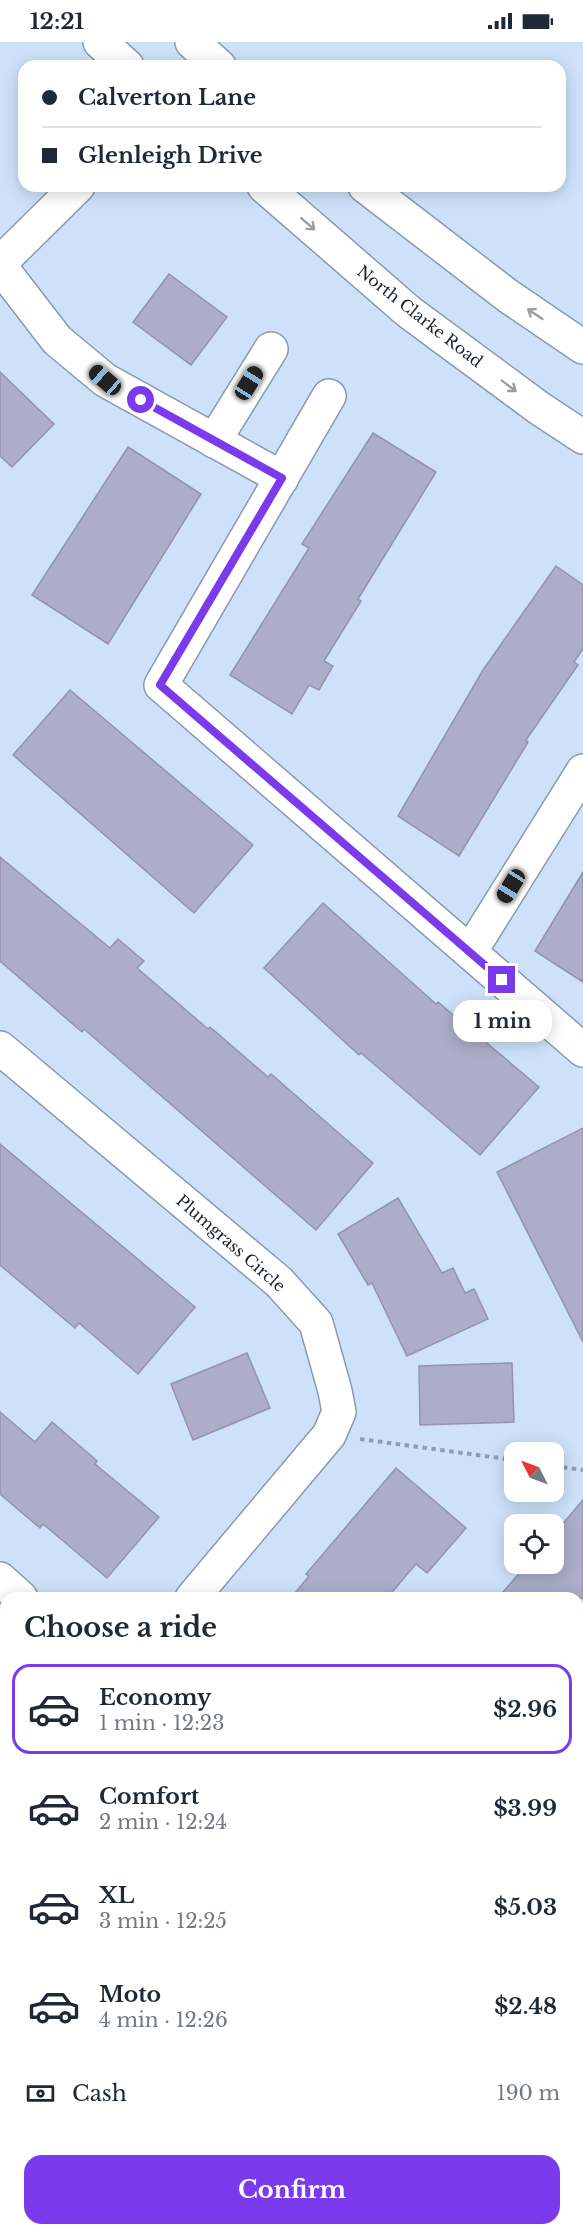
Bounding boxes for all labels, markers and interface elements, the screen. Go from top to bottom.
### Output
text: 12:21 [30,8,84,35]
text: Calverton Lane [78,84,256,111]
text: Glenleigh Drive [78,142,263,169]
one-way arrow [300,217,315,231]
street label: North Clarke Road [353,261,487,371]
one-way arrow [527,308,543,320]
car [86,361,124,399]
car [232,363,266,403]
one-way arrow [501,380,517,392]
route start [127,386,154,413]
car [494,866,528,906]
route end [488,966,515,993]
callout: 1 min [452,1001,552,1043]
text: 1 min [474,1009,531,1033]
street label: Plumgrass Circle [172,1190,290,1296]
north arrow [504,1442,564,1502]
map controls [504,1442,564,1574]
button: locate [504,1514,564,1574]
text: Choose a ride [24,1611,217,1644]
icon: car [27,1682,81,1736]
text: Economy [99,1684,211,1711]
text: $2.96 [493,1696,557,1723]
text: 1 min · 12:23 [99,1711,224,1735]
icon: car [27,1781,81,1835]
text: Comfort [99,1783,199,1810]
text: $3.99 [493,1795,557,1822]
text: 2 min · 12:24 [99,1810,227,1834]
icon: car [27,1880,81,1934]
text: XL [99,1882,134,1909]
text: $5.03 [494,1894,557,1921]
text: 3 min · 12:25 [99,1909,227,1933]
icon: car [27,1979,81,2033]
text: Moto [99,1981,161,2008]
text: $2.48 [494,1993,557,2020]
text: 4 min · 12:26 [99,2008,228,2032]
icon: cash [24,2077,57,2110]
text: Cash [72,2080,127,2107]
text: 190 m [497,2081,560,2105]
button: Confirm [24,2155,560,2224]

